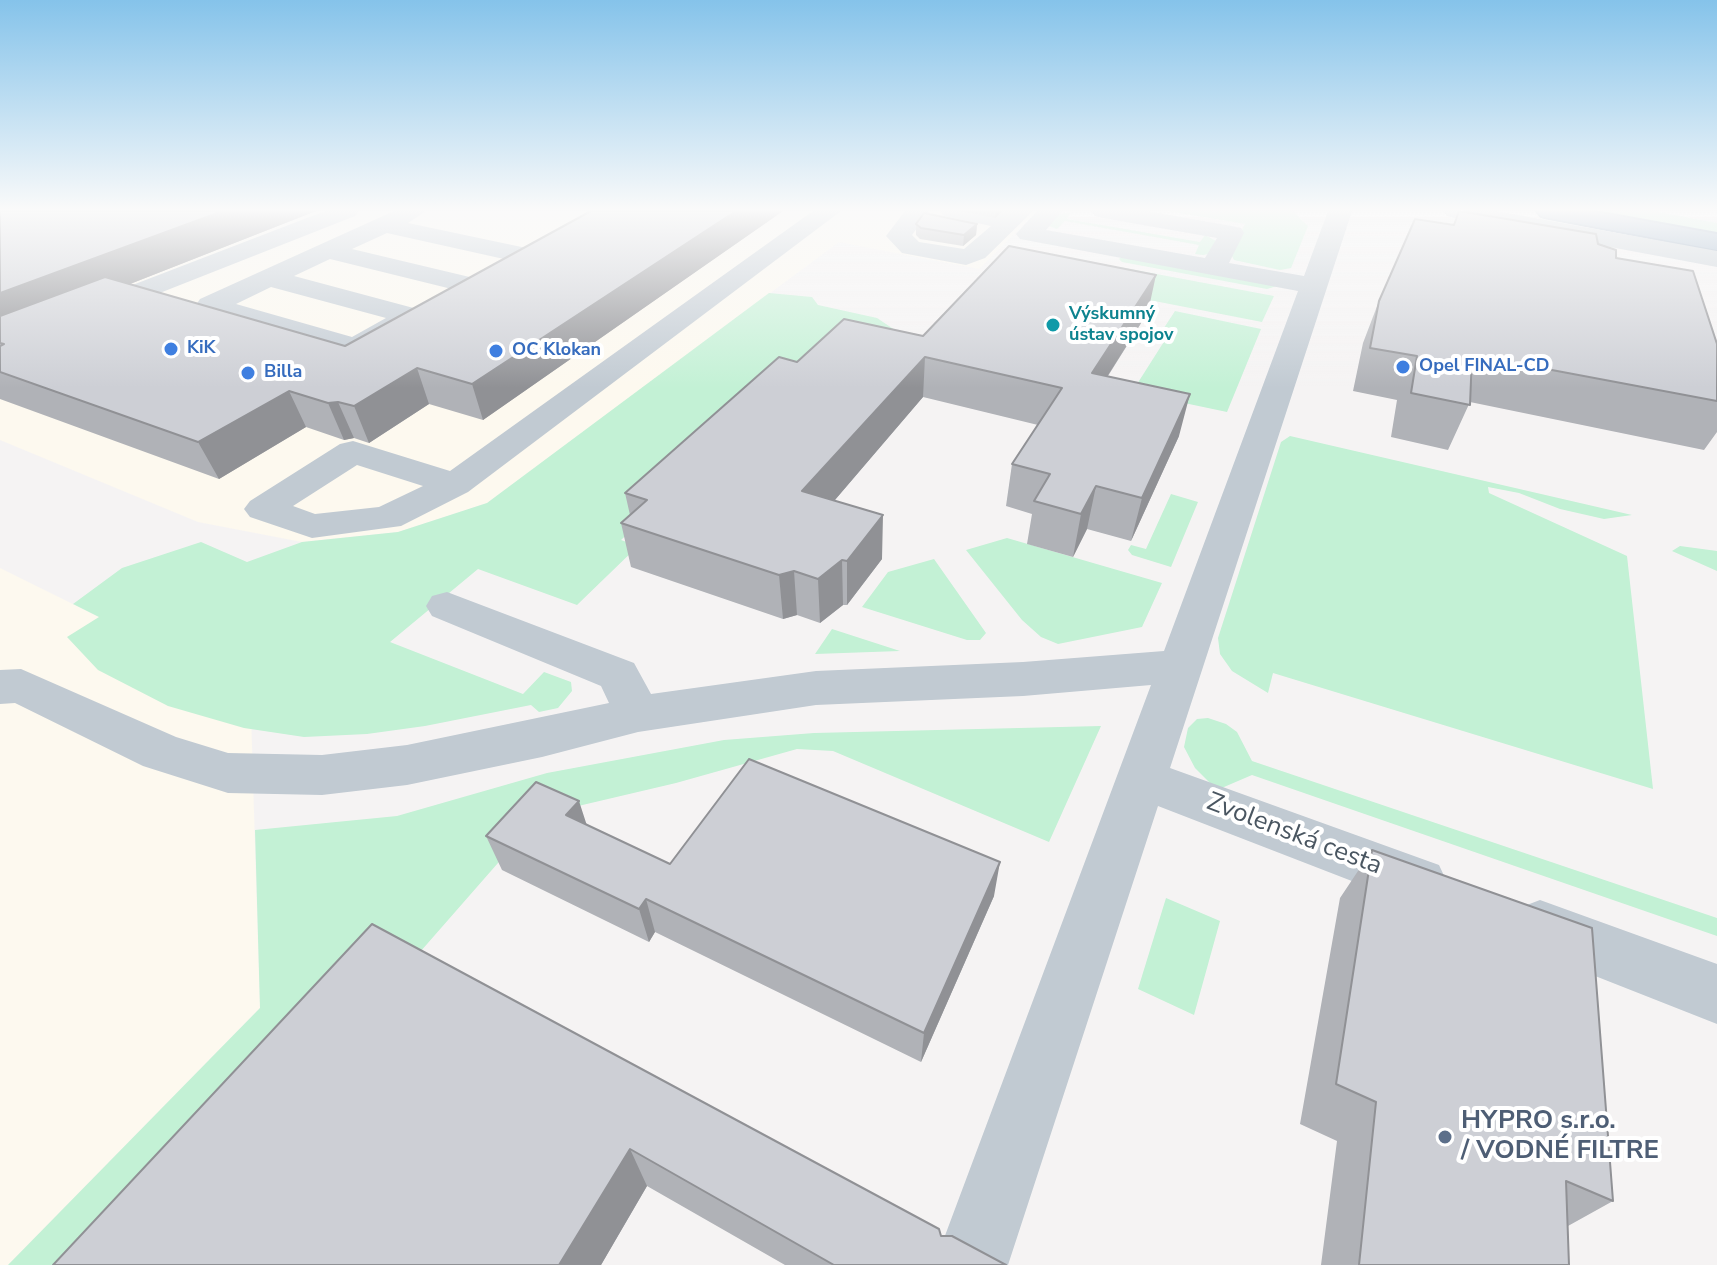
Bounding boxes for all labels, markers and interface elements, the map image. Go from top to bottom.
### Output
place label: Výskumný ústav spojov [1069,304,1173,346]
marker: Výskumný ústav spojov [1044,316,1062,334]
place label: KiK [187,338,215,360]
marker: KiK [162,340,180,358]
place label: OC Klokan [512,340,601,362]
marker: OC Klokan [487,342,505,360]
place label: Opel FINAL-CD [1419,356,1550,378]
marker: Opel FINAL-CD [1394,358,1412,376]
place label: Billa [264,362,302,384]
marker: Billa [239,364,257,382]
street label: Zvolenská cesta [1202,787,1386,883]
place label: HYPRO s.r.o. / VODNÉ FILTRE [1461,1106,1659,1168]
marker: HYPRO s.r.o. / VODNÉ FILTRE [1436,1128,1454,1146]

